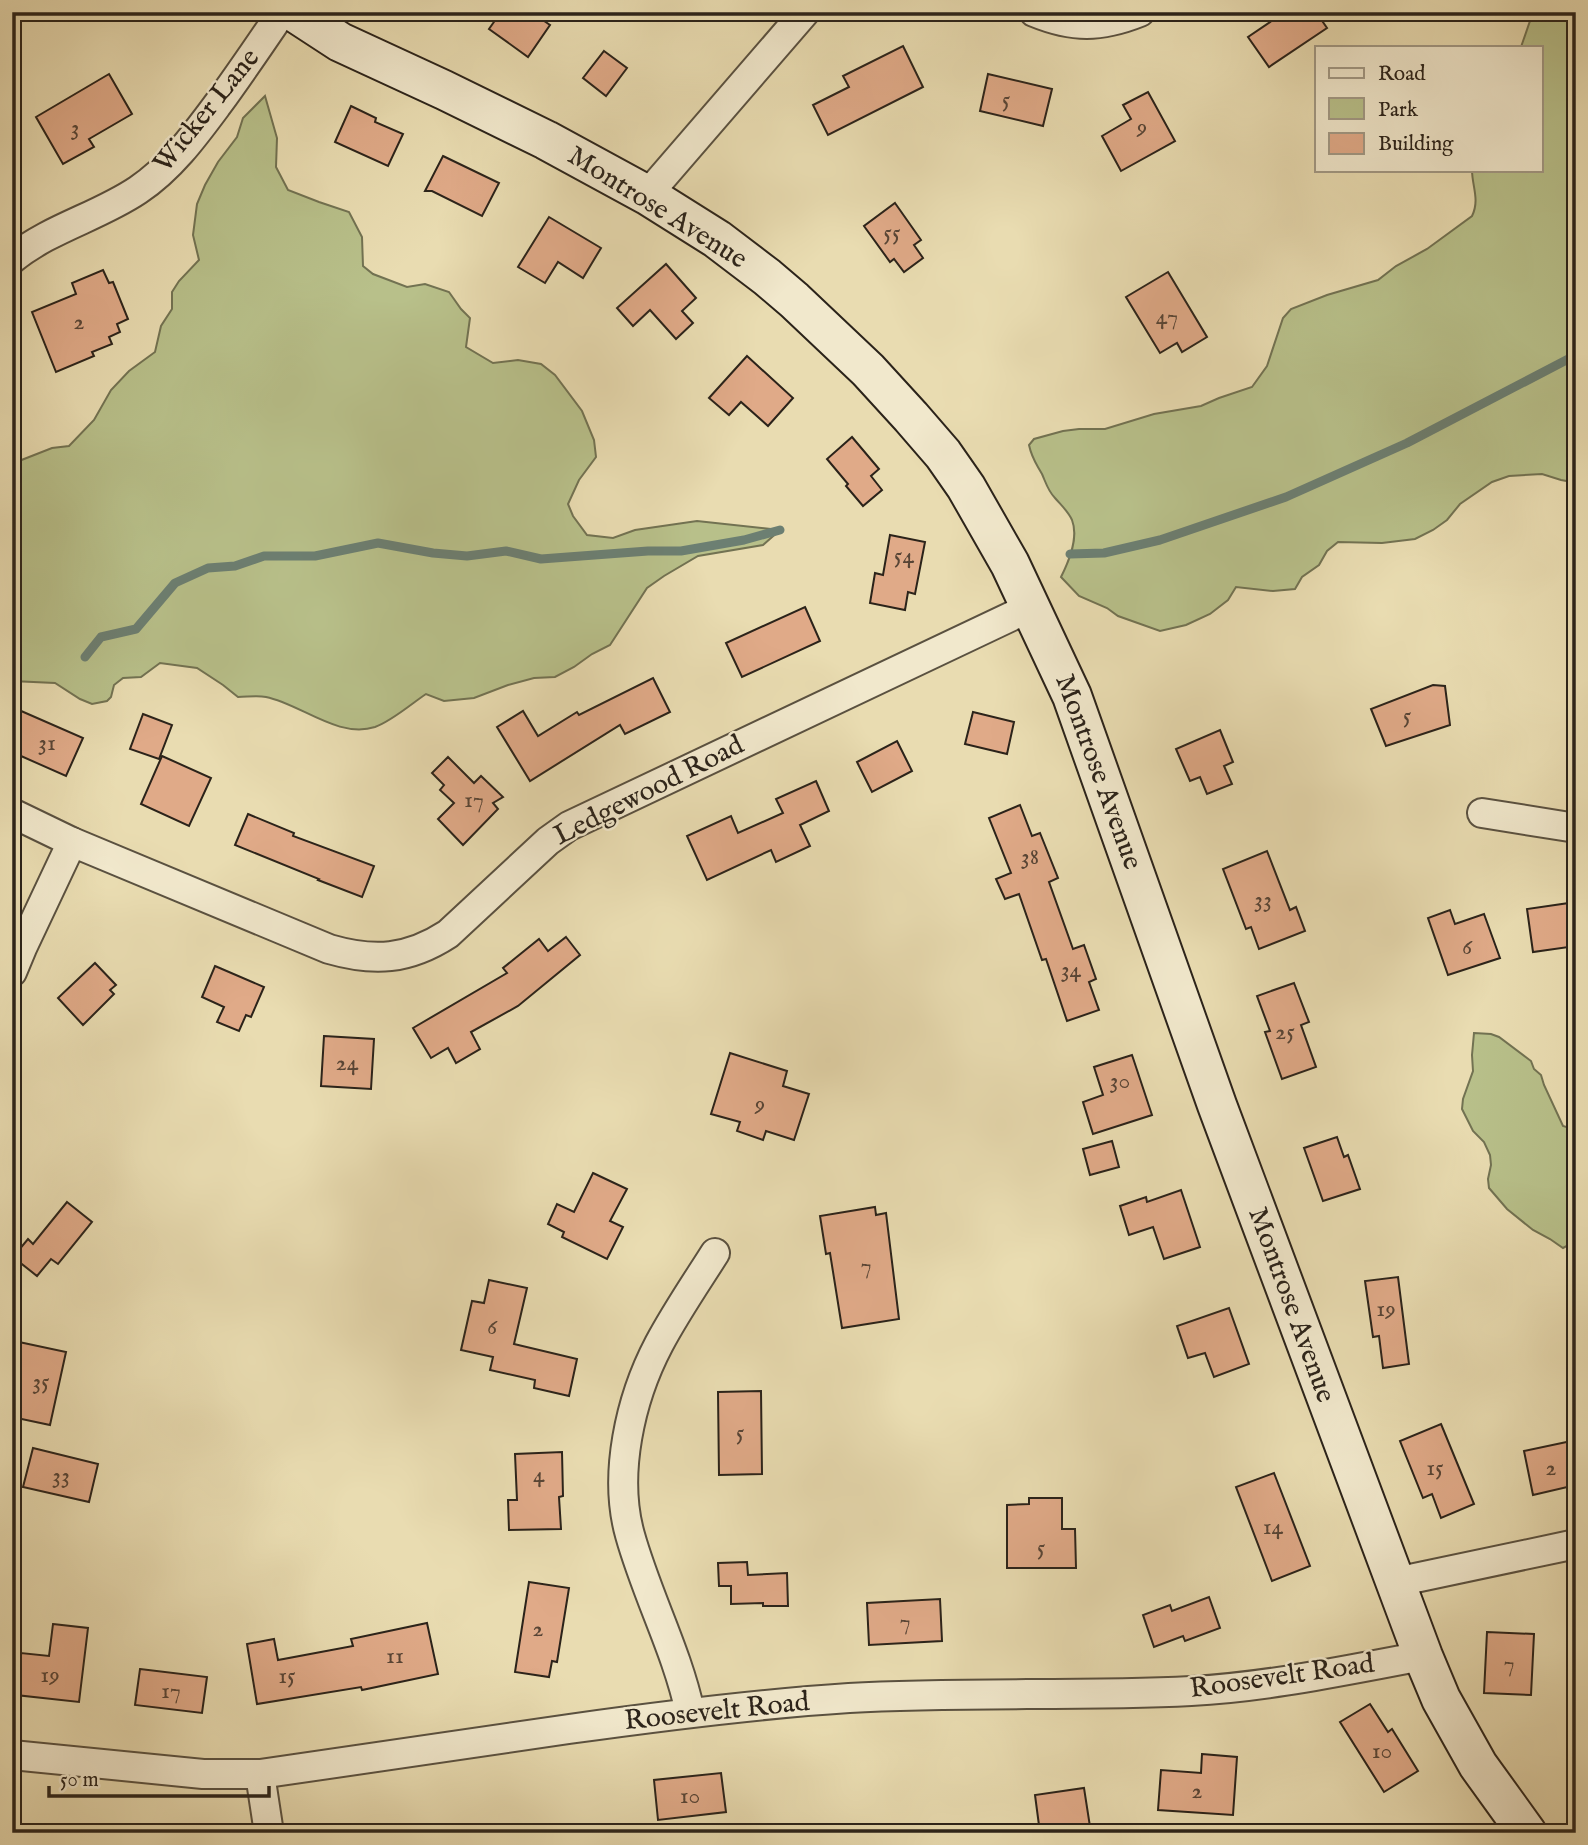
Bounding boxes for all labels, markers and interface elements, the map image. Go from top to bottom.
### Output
street label: Wicker Lane [146,42,268,180]
legend [1315,46,1542,172]
text: Road [1378,61,1426,88]
house number: 5 [1002,85,1011,116]
text: Park [1378,97,1419,124]
house number: 9 [1136,112,1147,143]
house number: 3 [71,113,79,144]
text: Building [1378,131,1454,158]
street label: Montrose Avenue [561,139,753,277]
house number: 55 [883,218,901,249]
house number: 47 [1156,302,1178,333]
house number: 2 [73,307,85,338]
house number: 54 [894,541,914,572]
street label: Montrose Avenue [1046,670,1150,875]
house number: 5 [1403,701,1412,732]
house number: 31 [38,728,56,759]
street label: Ledgewood Road [548,728,750,854]
house number: 17 [464,785,484,816]
house number: 38 [1021,842,1039,873]
house number: 33 [1254,885,1272,916]
house number: 6 [1462,932,1473,963]
house number: 34 [1061,955,1082,986]
house number: 25 [1275,1017,1295,1048]
house number: 24 [335,1048,359,1079]
house number: 30 [1110,1066,1130,1097]
house number: 9 [754,1089,765,1120]
street label: Montrose Avenue [1239,1203,1343,1408]
house number: 7 [860,1251,872,1282]
house number: 19 [1376,1294,1396,1325]
house number: 6 [487,1312,498,1343]
house number: 35 [32,1367,50,1398]
house number: 5 [736,1418,745,1449]
house number: 15 [1426,1453,1444,1484]
house number: 2 [1545,1453,1557,1484]
house number: 4 [533,1460,545,1491]
house number: 33 [52,1461,70,1492]
house number: 14 [1263,1512,1284,1543]
house number: 5 [1037,1533,1046,1564]
house number: 7 [899,1607,911,1638]
house number: 2 [532,1614,544,1645]
house number: 11 [386,1641,404,1672]
street label: Roosevelt Road [1188,1647,1377,1707]
house number: 7 [1503,1649,1515,1680]
house number: 19 [40,1660,60,1691]
house number: 15 [278,1661,296,1692]
house number: 17 [161,1676,181,1707]
street label: Roosevelt Road [623,1685,811,1739]
house number: 10 [1372,1736,1392,1767]
scale bar [49,1754,270,1798]
text: 50 m [60,1767,99,1794]
house number: 2 [1191,1776,1203,1807]
house number: 10 [680,1781,700,1812]

